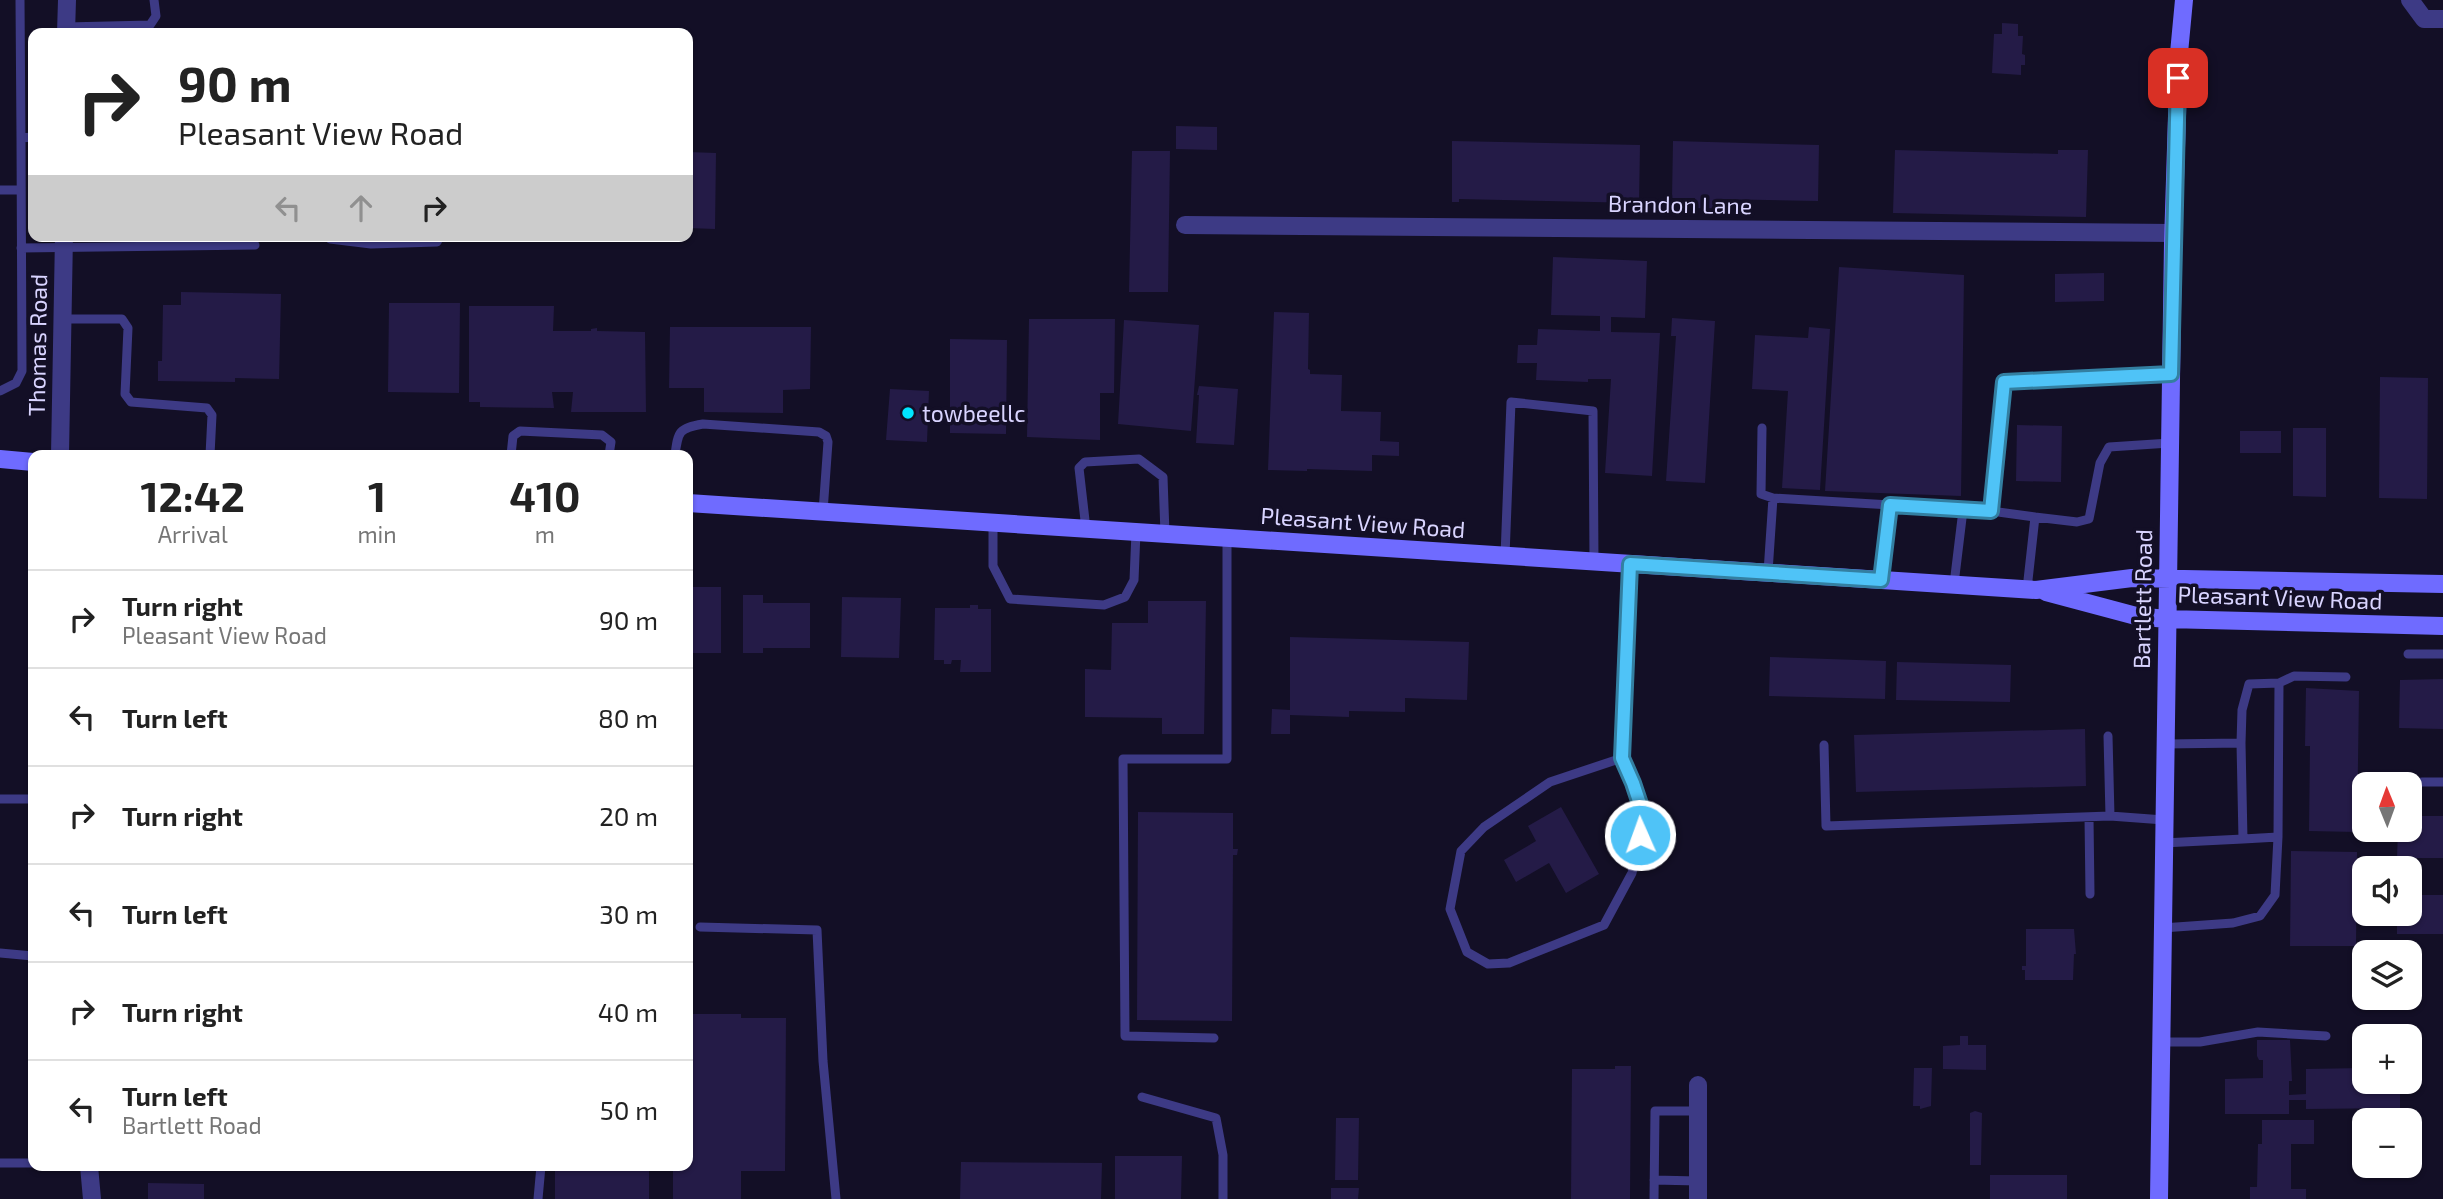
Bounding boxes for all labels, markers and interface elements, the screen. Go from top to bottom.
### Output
pin [2148,48,2208,108]
text: 90 m [178,53,292,112]
icon: right [63,56,154,147]
icon: arrive [2159,59,2197,97]
text: Pleasant View Road [178,113,463,151]
icon: left [269,189,307,227]
icon: ahead [342,189,380,227]
icon: right [415,189,453,227]
street label: Brandon Lane [1608,189,1752,219]
street label: Thomas Road [22,274,52,416]
place label: towbeellc [922,399,1025,427]
marker: towbeellc [900,405,916,421]
text: 12:42 [140,470,245,520]
text: 1 [368,470,386,520]
text: 410 [509,470,581,520]
street label: Pleasant View Road [1260,501,1466,543]
text: Arrival [158,520,228,548]
text: min [357,520,397,548]
text: m [535,520,555,548]
street label: Bartlett Road [2127,529,2157,669]
street label: Pleasant View Road [2177,579,2383,615]
text: Turn right [122,590,243,621]
icon: right [63,600,101,638]
text: 90 m [599,604,658,635]
text: Pleasant View Road [122,621,327,649]
icon: left [63,698,101,736]
text: Turn left [122,702,228,733]
text: 80 m [598,702,658,733]
north arrow [2352,772,2422,842]
map controls [2352,772,2422,1178]
icon: right [63,796,101,834]
position arrow [1603,798,1677,872]
text: Turn right [122,800,243,831]
text: 20 m [599,800,658,831]
button: sound [2352,856,2422,926]
icon: left [63,894,101,932]
text: Turn left [122,898,228,929]
text: 30 m [599,898,658,929]
button: layers [2352,940,2422,1010]
icon: right [63,992,101,1030]
text: Turn right [122,996,243,1027]
text: 40 m [598,996,658,1027]
button: + [2352,1024,2422,1094]
text: Turn left [122,1080,228,1111]
icon: left [63,1090,101,1128]
text: 50 m [600,1094,658,1125]
button: − [2352,1108,2422,1178]
text: Bartlett Road [122,1111,262,1139]

